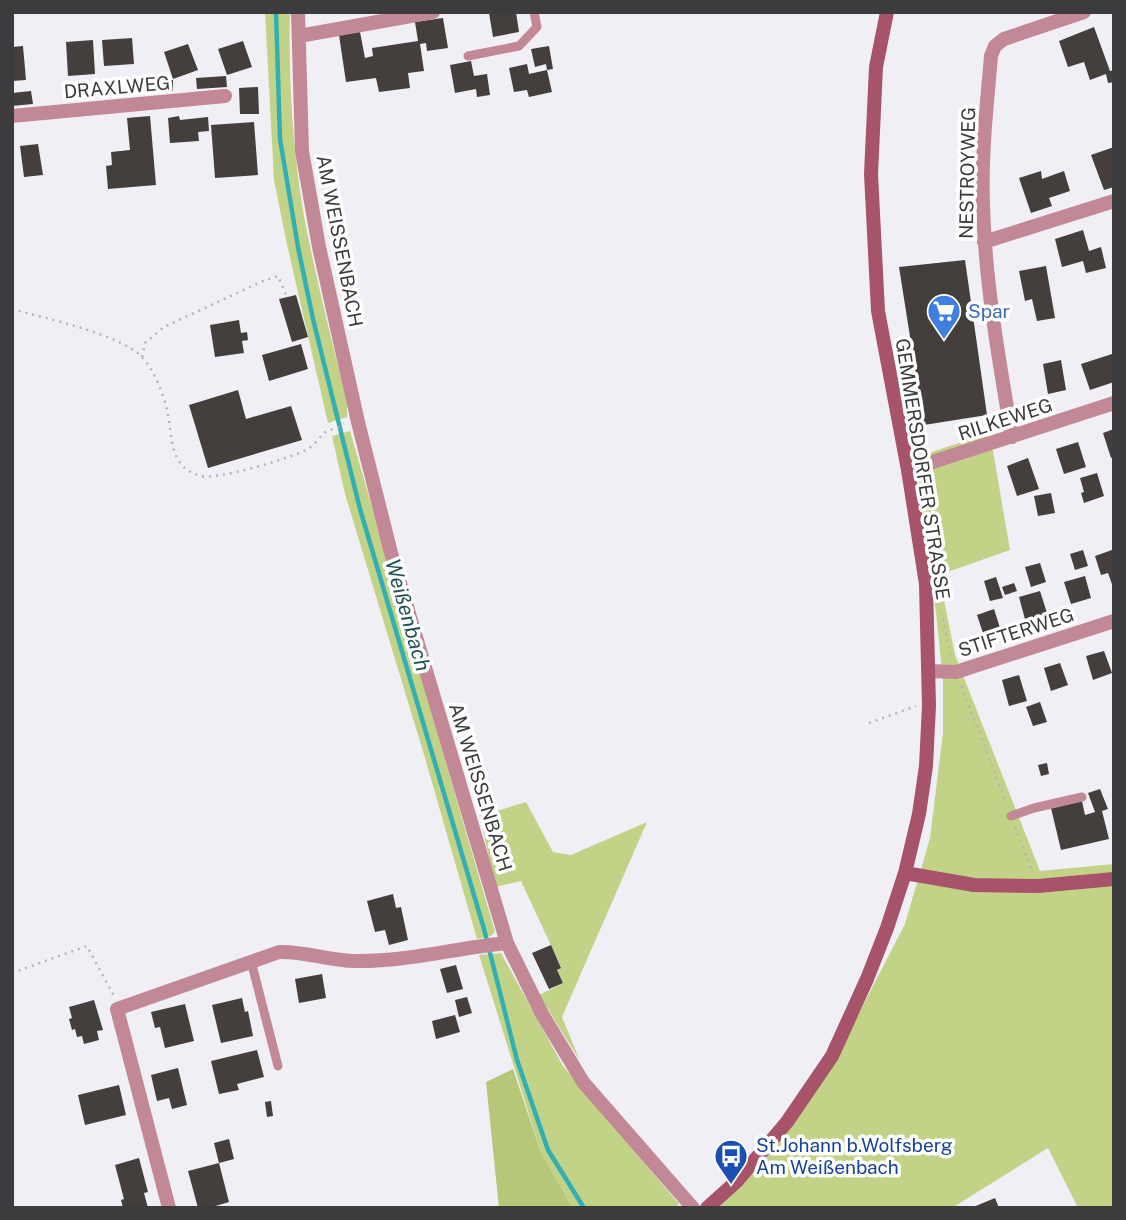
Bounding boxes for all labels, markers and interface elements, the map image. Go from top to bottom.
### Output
street label: DRAXLWEG [63,71,171,103]
street label: NESTROYWEG [955,107,979,239]
street label: AM WEISSENBACH [313,153,367,329]
supermarket icon: Spar [925,292,963,341]
place label: Spar [968,300,1010,322]
street label: GEMMERSDORFER STRASSE [891,337,955,601]
street label: RILKEWEG [955,393,1055,445]
water label: Weißenbach [380,556,436,674]
street label: STIFTERWEG [955,603,1077,661]
street label: AM WEISSENBACH [445,700,517,874]
place label: St.Johann b.Wolfsberg Am Weißenbach [756,1134,953,1178]
bus stop icon: St.Johann b.Wolfsberg Am Weißenbach [712,1137,750,1186]

